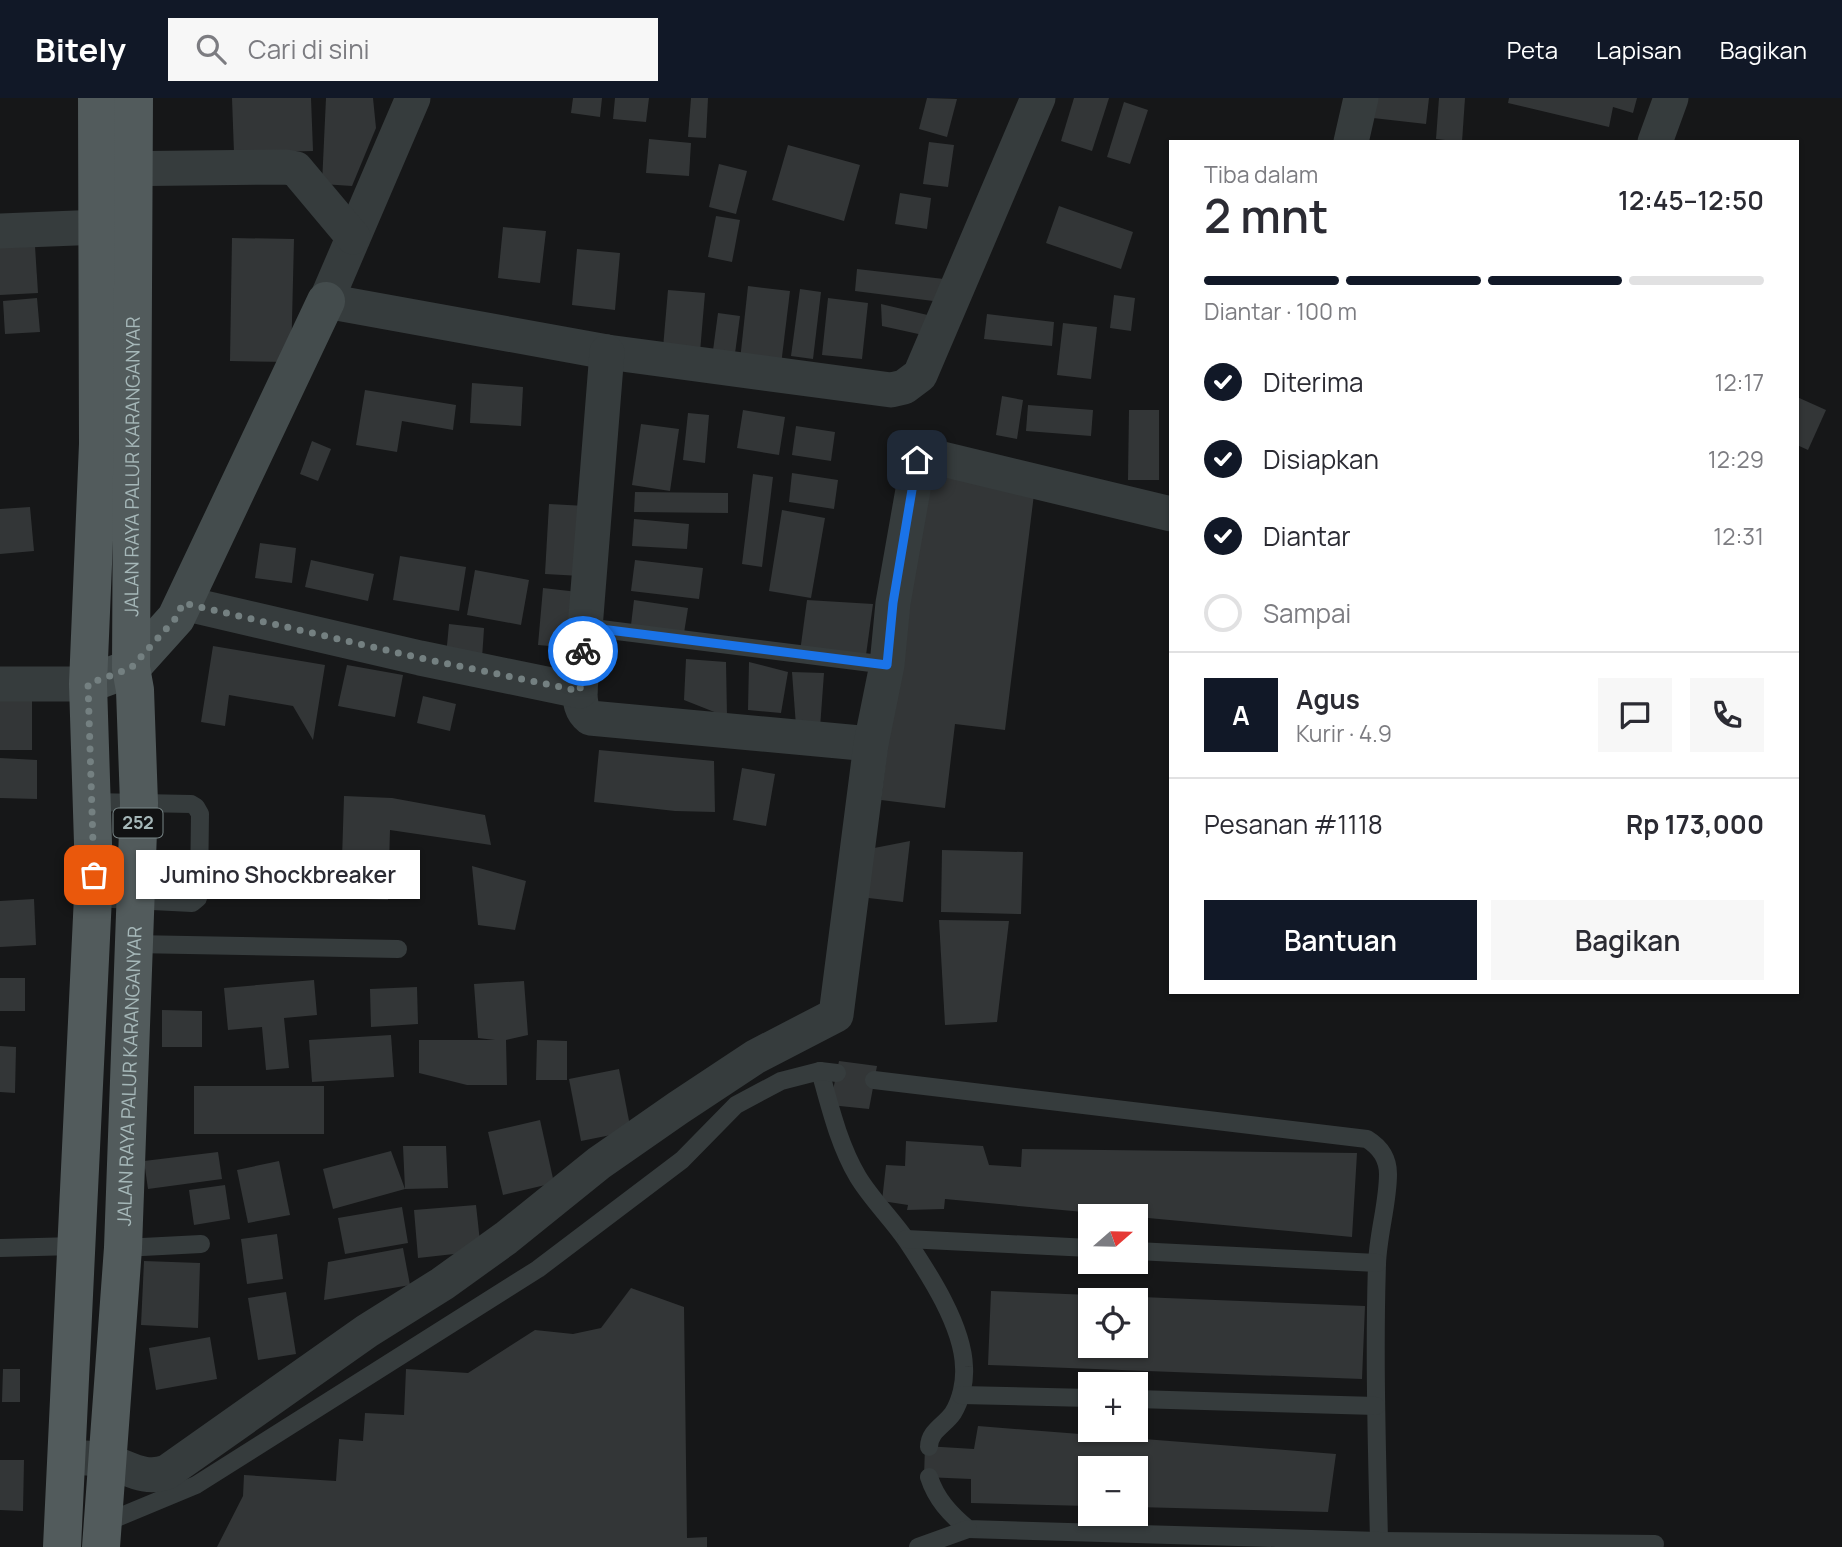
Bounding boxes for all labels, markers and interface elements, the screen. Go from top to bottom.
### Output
search box [168,18,658,81]
text: Bitely [35,27,126,72]
icon: search [192,30,230,68]
text: Cari di sini [248,31,370,67]
text: Peta [1507,33,1558,66]
text: Lapisan [1596,33,1682,66]
text: Bagikan [1720,33,1807,66]
text: Tiba dalam [1204,158,1318,190]
text: 12:45–12:50 [1618,182,1764,218]
text: 2 mnt [1204,184,1329,247]
text: Diantar · 100 m [1204,295,1357,327]
street label: JALAN RAYA PALUR KARANGANYAR [118,316,146,617]
icon: check [1204,363,1242,401]
text: Diterima [1263,364,1364,400]
text: 12:17 [1715,366,1764,398]
pin [887,430,947,490]
icon: check [1204,440,1242,478]
icon: home [898,441,936,479]
text: Disiapkan [1263,441,1379,477]
text: 12:29 [1708,443,1764,475]
icon: check [1204,517,1242,555]
text: Diantar [1263,518,1351,554]
text: 12:31 [1713,520,1764,552]
text: Sampai [1263,595,1351,631]
courier [548,616,618,686]
icon: bike [564,632,602,670]
button: chat [1598,678,1672,752]
button: phone [1690,678,1764,752]
text: Agus [1296,681,1360,717]
text: A [1232,697,1250,733]
text: Kurir · 4.9 [1296,717,1392,749]
text: Pesanan #1118 [1204,806,1383,842]
text: Rp 173,000 [1626,806,1764,842]
road number: 252 [114,808,162,838]
pin [64,845,124,905]
callout: Jumino Shockbreaker [136,850,420,900]
icon: bag [75,856,113,894]
text: Jumino Shockbreaker [160,858,396,890]
button: Bantuan [1204,900,1477,980]
button: Bagikan [1491,900,1764,980]
street label: JALAN RAYA PALUR KARANGANYAR [111,925,148,1226]
north arrow [1078,1204,1148,1274]
map controls [1078,1204,1148,1526]
button: locate [1078,1288,1148,1358]
button: + [1078,1372,1148,1442]
button: − [1078,1456,1148,1526]

